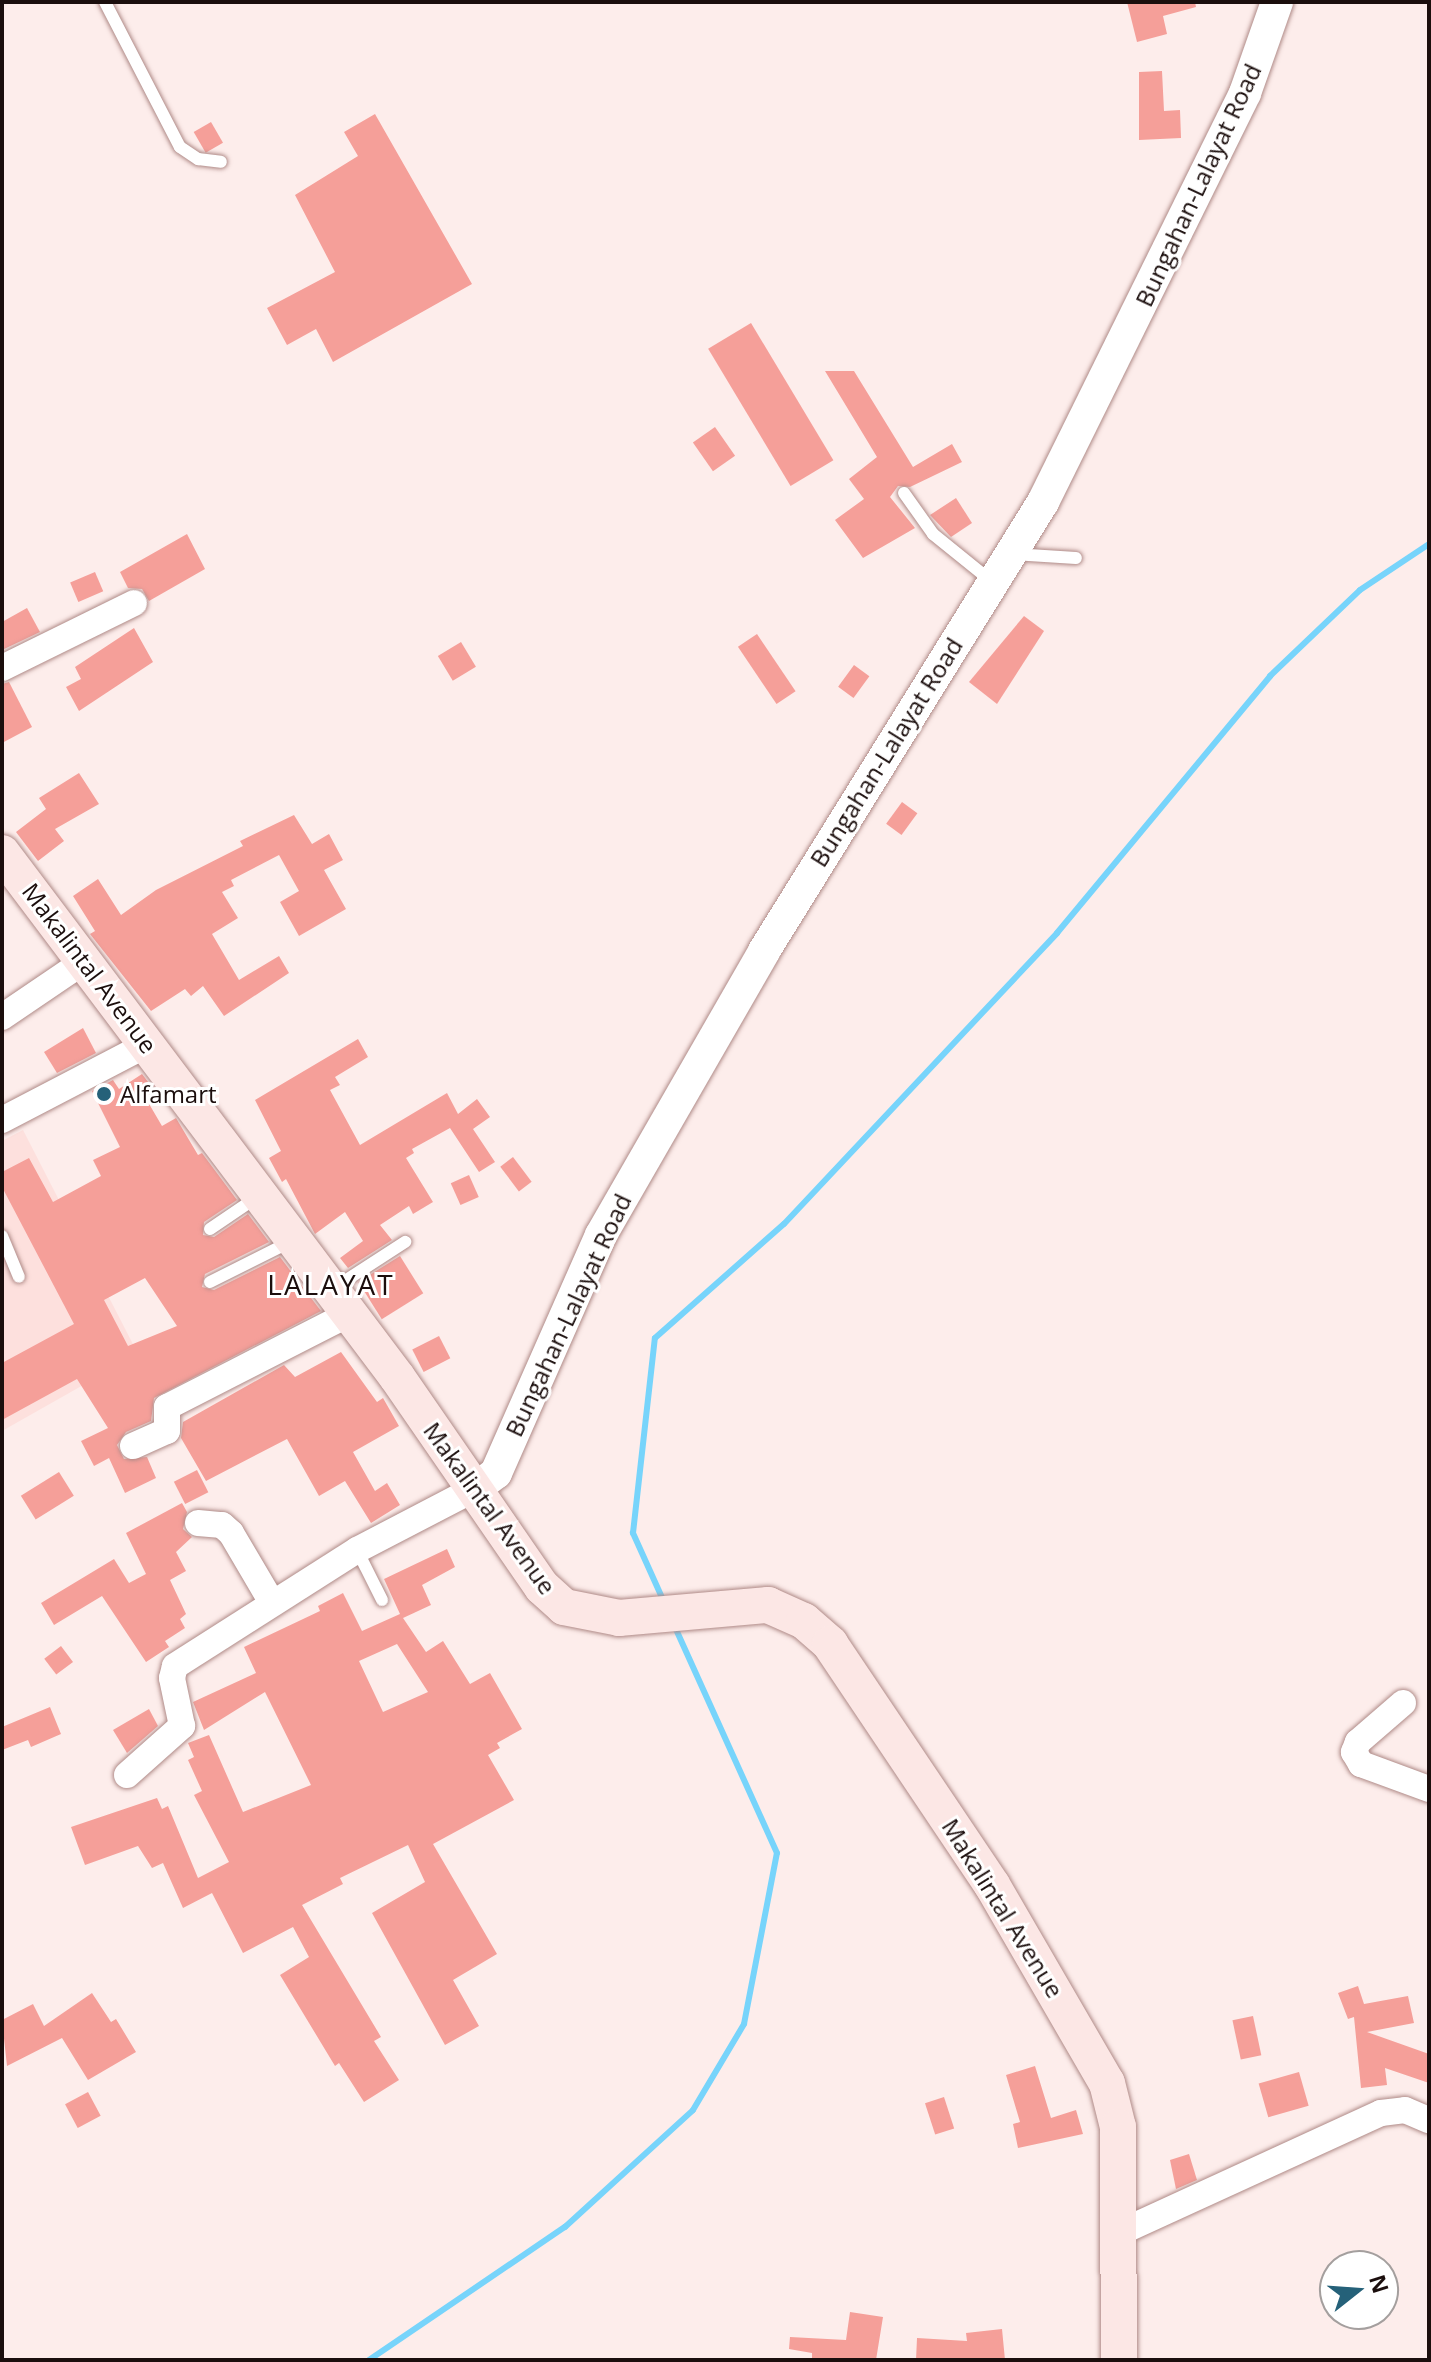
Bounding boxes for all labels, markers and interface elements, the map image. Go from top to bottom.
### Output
street label: Bungahan-Lalayat Road [1129,59,1267,311]
street label: Bungahan-Lalayat Road [804,632,968,872]
street label: Makalintal Avenue [17,877,163,1059]
place label: Alfamart [120,1080,217,1108]
marker: Alfamart [95,1085,113,1103]
street label: Bungahan-Lalayat Road [499,1189,637,1441]
district label: LALAYAT [267,1267,395,1301]
street label: Makalintal Avenue [418,1416,562,1600]
street label: Makalintal Avenue [936,1813,1070,2003]
north arrow [1319,2250,1399,2330]
text: N [1363,2271,1397,2297]

